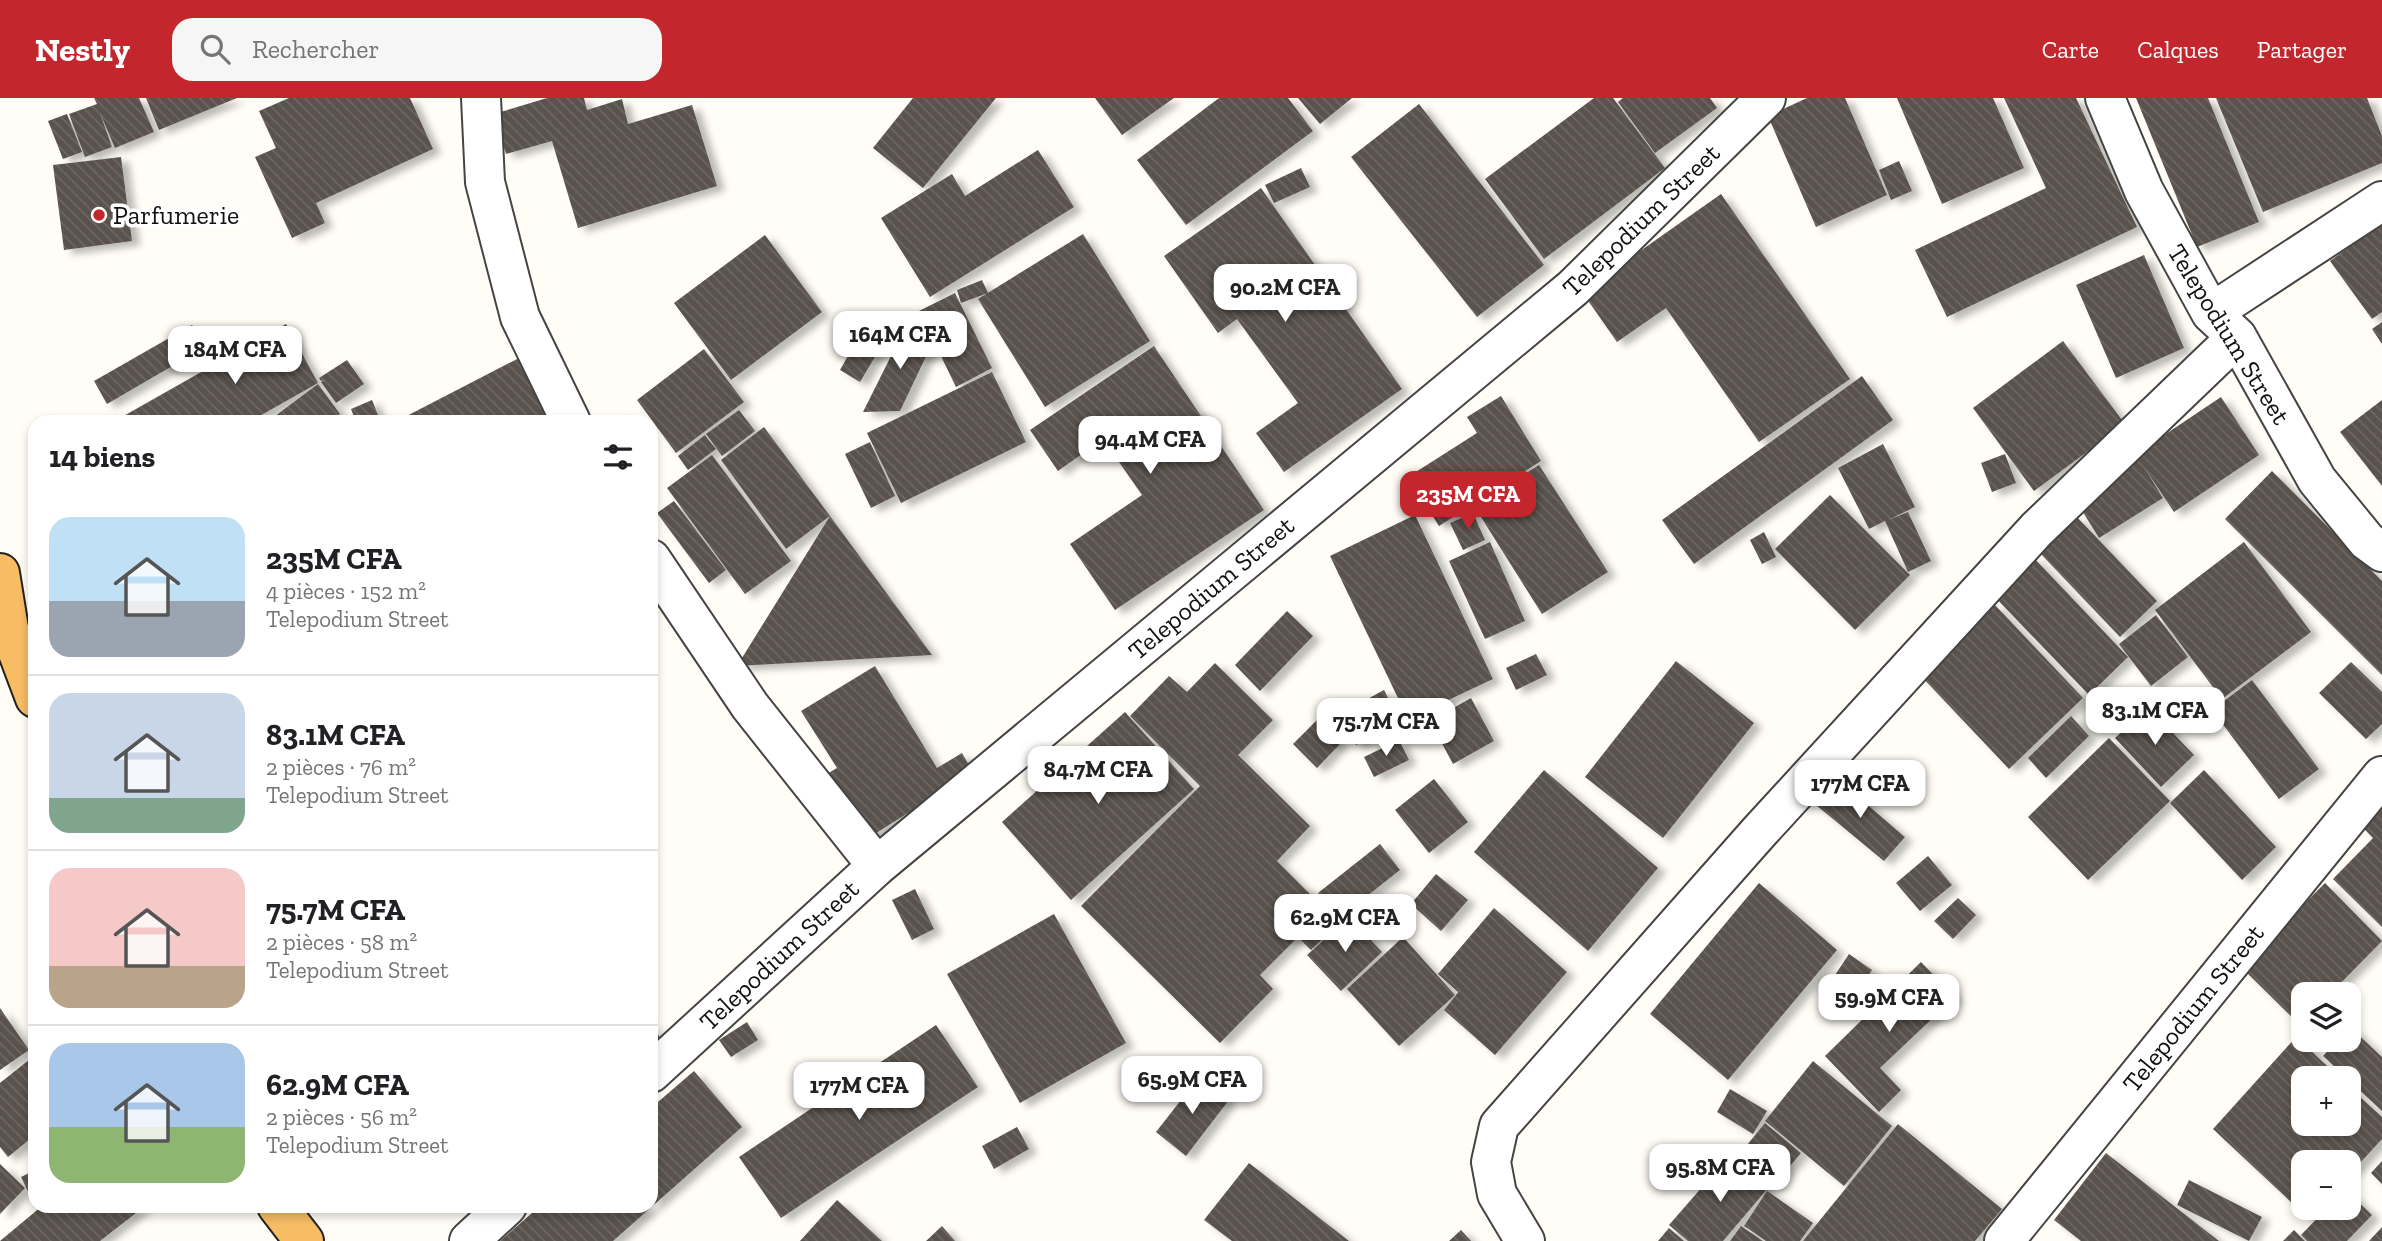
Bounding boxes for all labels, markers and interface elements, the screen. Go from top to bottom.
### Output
search box [172,18,662,81]
text: Nestly [35,30,130,69]
icon: search [196,30,234,68]
text: Rechercher [252,33,379,65]
text: Carte [2042,35,2099,64]
text: Calques [2137,35,2219,64]
text: Partager [2257,35,2347,64]
street label: Telepodium Street [1556,137,1727,303]
place label: Parfumerie [113,199,239,231]
marker: Parfumerie [91,207,107,223]
street label: Telepodium Street [2161,238,2297,430]
pin: 90.2M CFA [1205,264,1365,324]
text: 90.2M CFA [1230,273,1340,301]
pin: 164M CFA [828,312,972,371]
text: 164M CFA [849,320,951,348]
pin: 184M CFA [163,327,307,386]
text: 184M CFA [184,335,286,363]
pin: 94.4M CFA [1070,416,1230,476]
text: 94.4M CFA [1094,425,1206,453]
icon: filters [599,438,637,476]
text: 14 biens [49,439,155,475]
pin: 235M CFA [1396,472,1540,531]
text: 235M CFA [1416,480,1520,508]
street label: Telepodium Street [1122,509,1301,667]
text: 235M CFA [266,541,402,577]
icon: home [105,545,189,629]
text: 4 pièces · 152 m² [266,577,426,605]
text: Telepodium Street [266,605,449,633]
pin: 83.1M CFA [2075,688,2235,747]
text: 83.1M CFA [2102,696,2208,724]
pin: 75.7M CFA [1306,698,1466,758]
text: 75.7M CFA [1333,707,1439,735]
text: 83.1M CFA [266,717,405,753]
icon: home [105,721,189,805]
pin: 84.7M CFA [1018,746,1178,806]
text: 2 pièces · 76 m² [266,753,416,781]
text: 84.7M CFA [1044,755,1152,783]
pin: 177M CFA [1788,760,1932,820]
text: 177M CFA [1811,769,1909,797]
text: Telepodium Street [266,781,449,809]
street label: Telepodium Street [693,873,866,1037]
text: 75.7M CFA [266,892,405,928]
pin: 62.9M CFA [1265,894,1425,954]
icon: home [105,896,189,980]
text: 62.9M CFA [1290,903,1400,931]
street label: Telepodium Street [2116,917,2271,1098]
text: 2 pièces · 58 m² [266,928,417,956]
text: Telepodium Street [266,956,449,984]
pin: 59.9M CFA [1809,974,1969,1034]
map controls [2291,982,2361,1220]
button: layers [2291,982,2361,1052]
text: 59.9M CFA [1834,983,1944,1011]
pin: 65.9M CFA [1112,1056,1272,1116]
pin: 177M CFA [787,1062,931,1122]
text: 65.9M CFA [1137,1065,1247,1093]
button: + [2291,1066,2361,1136]
text: 62.9M CFA [266,1067,409,1103]
icon: home [105,1071,189,1155]
text: 177M CFA [810,1071,908,1099]
text: 2 pièces · 56 m² [266,1103,417,1131]
text: Telepodium Street [266,1131,449,1159]
pin: 95.8M CFA [1640,1144,1800,1204]
button: − [2291,1150,2361,1220]
text: 95.8M CFA [1665,1153,1775,1181]

